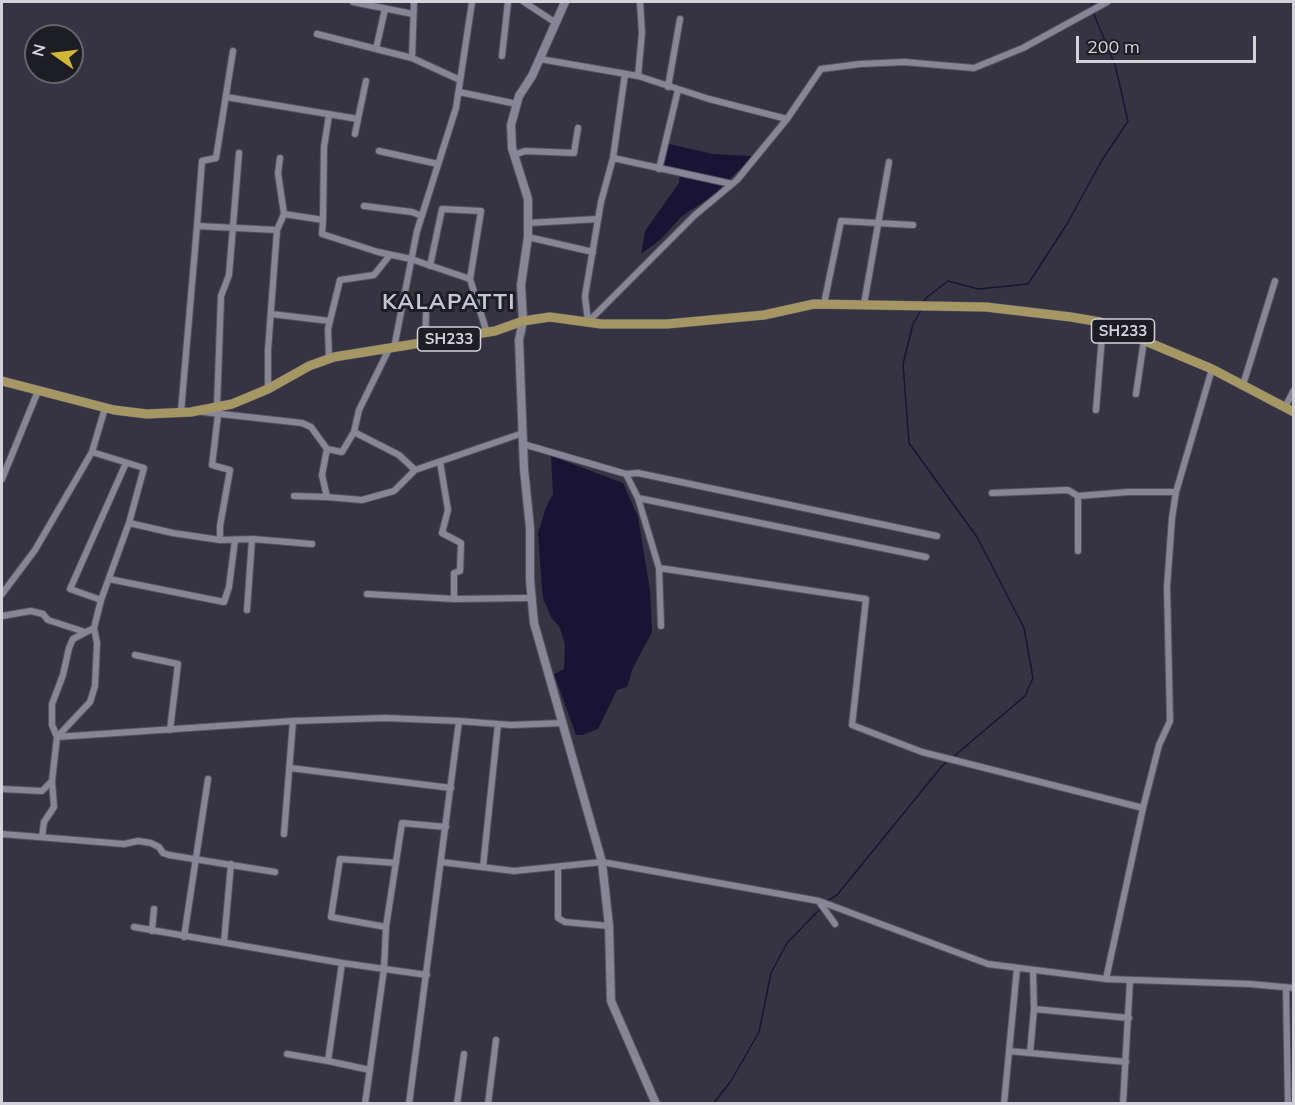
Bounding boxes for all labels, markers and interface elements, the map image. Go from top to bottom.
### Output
north arrow [24,24,84,84]
scale bar [1079,24,1259,62]
text: 200 m [1087,35,1140,58]
text: N [27,42,50,58]
district label: KALAPATTI [382,289,516,315]
road number: SH233 [1092,319,1154,343]
road number: SH233 [418,327,480,351]

